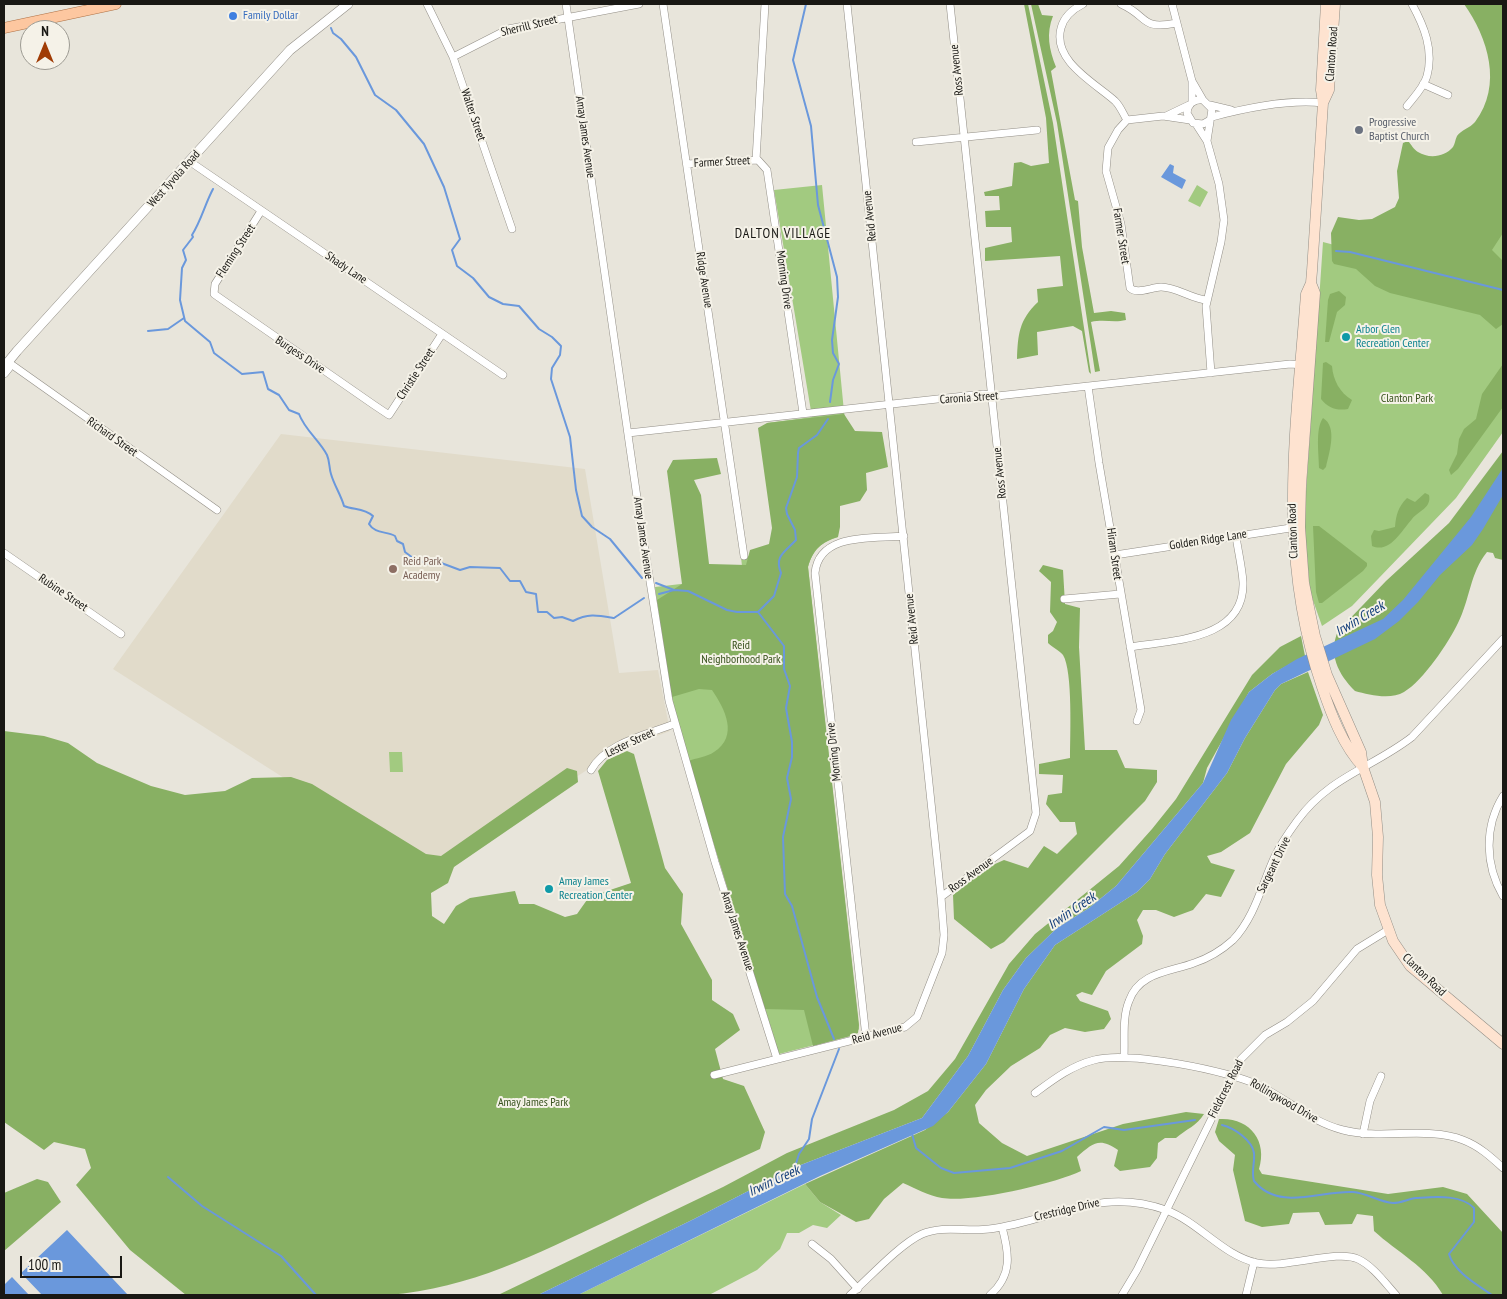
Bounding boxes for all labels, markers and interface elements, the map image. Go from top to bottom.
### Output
place label: Family Dollar [243,9,298,23]
marker: Family Dollar [227,10,239,22]
street label: Sherrill Street [499,12,559,40]
north arrow [20,20,70,70]
text: N [41,22,49,40]
street label: Clanton Road [1323,26,1341,82]
street label: Ross Avenue [947,44,967,96]
street label: Walter Street [457,87,489,143]
street label: Amay James Avenue [572,95,598,179]
place label: Progressive Baptist Church [1369,116,1429,144]
marker: Progressive Baptist Church [1353,124,1365,136]
street label: West Tyvola Road [145,148,203,210]
street label: Farmer Street [693,153,751,171]
street label: Reid Avenue [860,190,880,242]
street label: Farmer Street [1109,207,1133,265]
street label: Fleming Street [213,222,259,280]
district label: DALTON VILLAGE [733,226,833,242]
street label: Shady Lane [322,249,370,287]
street label: Morning Drive [773,250,795,310]
street label: Ridge Avenue [692,251,716,309]
place label: Arbor Glen Recreation Center [1356,323,1429,351]
marker: Arbor Glen Recreation Center [1340,331,1352,343]
street label: Burgess Drive [272,333,328,377]
street label: Christie Street [394,345,438,403]
street label: Caronia Street [939,389,999,407]
park label: Clanton Park [1381,392,1433,406]
street label: Richard Street [84,414,140,460]
street label: Ross Avenue [990,447,1010,499]
street label: Amay James Avenue [630,496,656,580]
street label: Clanton Road [1285,503,1301,559]
street label: Hiram Street [1103,527,1125,581]
street label: Golden Ridge Lane [1168,527,1248,553]
place label: Reid Park Academy [403,555,441,583]
marker: Reid Park Academy [387,563,399,575]
street label: Rubine Street [36,571,90,615]
street label: Reid Avenue [902,593,922,645]
water label: Irwin Creek [1332,598,1388,640]
park label: Reid Neighborhood Park [701,639,781,667]
street label: Morning Drive [824,722,844,782]
street label: Lester Street [603,725,657,761]
street label: Sargeant Drive [1254,834,1294,896]
street label: Ross Avenue [946,854,996,896]
place label: Amay James Recreation Center [559,875,632,903]
marker: Amay James Recreation Center [543,883,555,895]
street label: Amay James Avenue [717,889,757,973]
water label: Irwin Creek [1045,889,1099,933]
street label: Clanton Road [1399,951,1449,999]
street label: Reid Avenue [851,1020,903,1048]
street label: Fieldcrest Road [1205,1057,1247,1121]
street label: Rollingwood Drive [1247,1076,1321,1126]
park label: Amay James Park [498,1096,568,1110]
water label: Irwin Creek [746,1162,802,1200]
street label: Crestridge Drive [1033,1196,1101,1224]
scale bar [22,1246,125,1278]
text: 100 m [28,1255,61,1274]

